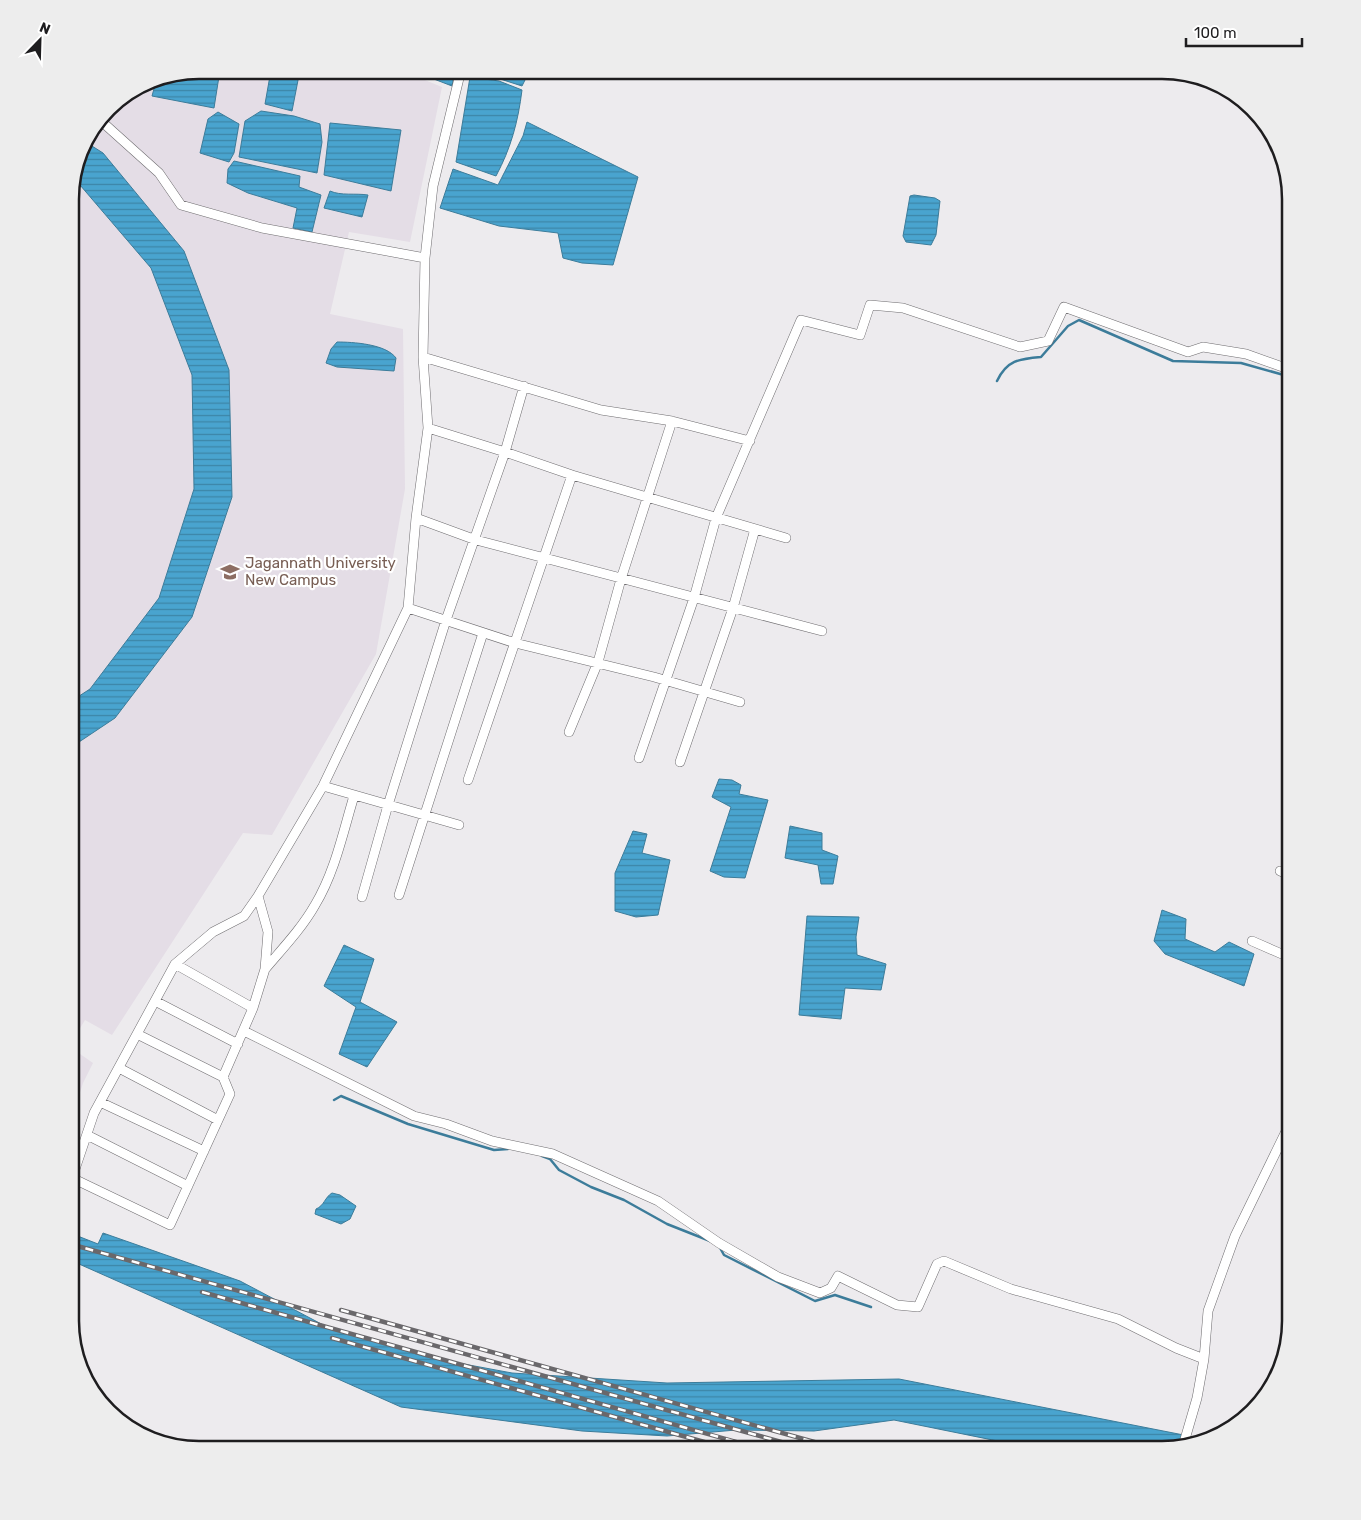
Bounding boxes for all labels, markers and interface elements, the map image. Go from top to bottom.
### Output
north arrow [15,15,65,65]
scale bar [1186,15,1302,47]
text: N [37,19,53,38]
text: 100 m [1194,24,1236,42]
place label: Jagannath University New Campus [245,554,396,589]
school or university icon: Jagannath University New Campus [219,561,241,583]

